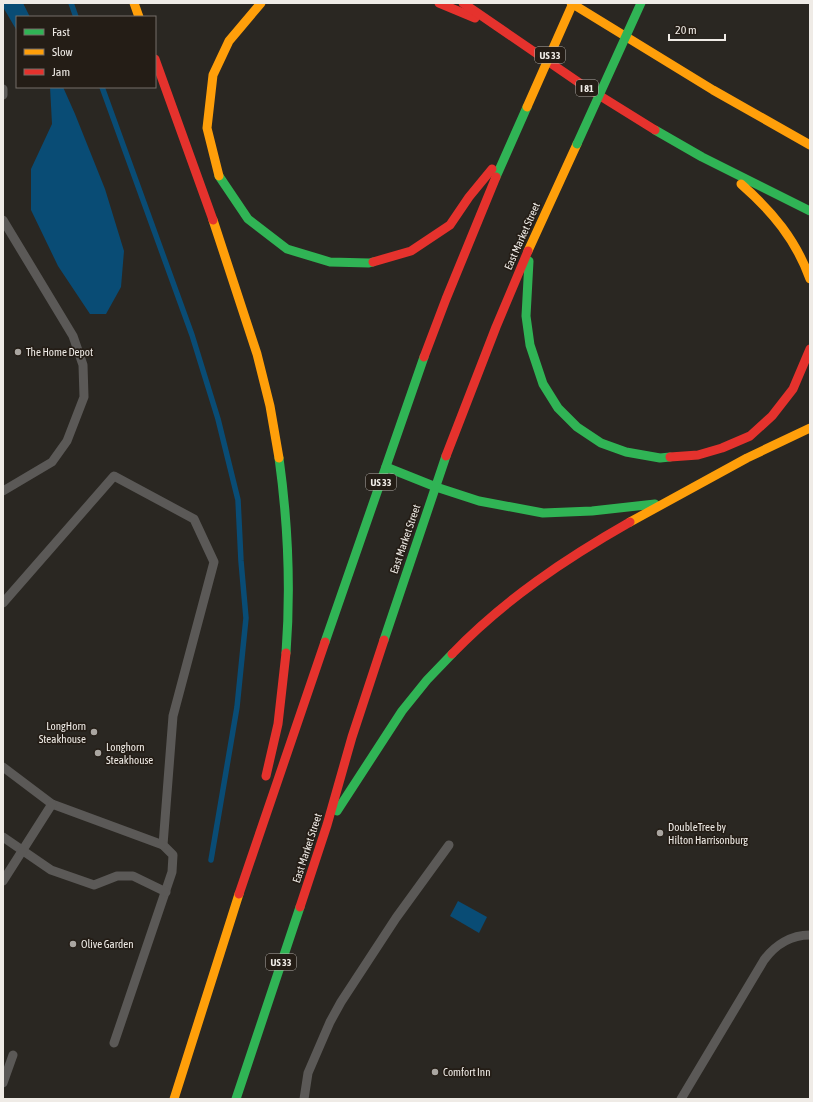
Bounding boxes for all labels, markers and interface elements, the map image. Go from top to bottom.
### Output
legend [16,16,156,88]
scale bar [669,16,725,42]
text: 20 m [675,23,697,37]
text: Fast [52,25,70,39]
text: Slow [52,45,73,59]
road number: US 33 [535,47,565,63]
text: Jam [52,65,70,79]
road number: I 81 [576,80,598,96]
street label: East Market Street [502,200,542,272]
place label: The Home Depot [26,346,93,358]
marker: The Home Depot [13,347,23,357]
road number: US 33 [366,474,396,490]
street label: East Market Street [388,503,422,575]
place label: LongHorn Steakhouse [39,720,86,745]
marker: LongHorn Steakhouse [89,727,99,737]
place label: Longhorn Steakhouse [106,741,153,766]
marker: Longhorn Steakhouse [93,748,103,758]
street label: East Market Street [290,812,324,884]
place label: DoubleTree by Hilton Harrisonburg [668,821,748,846]
marker: DoubleTree by Hilton Harrisonburg [655,828,665,838]
place label: Olive Garden [81,938,134,950]
marker: Olive Garden [68,939,78,949]
road number: US 33 [266,954,296,970]
place label: Comfort Inn [443,1066,491,1078]
marker: Comfort Inn [430,1067,440,1077]

